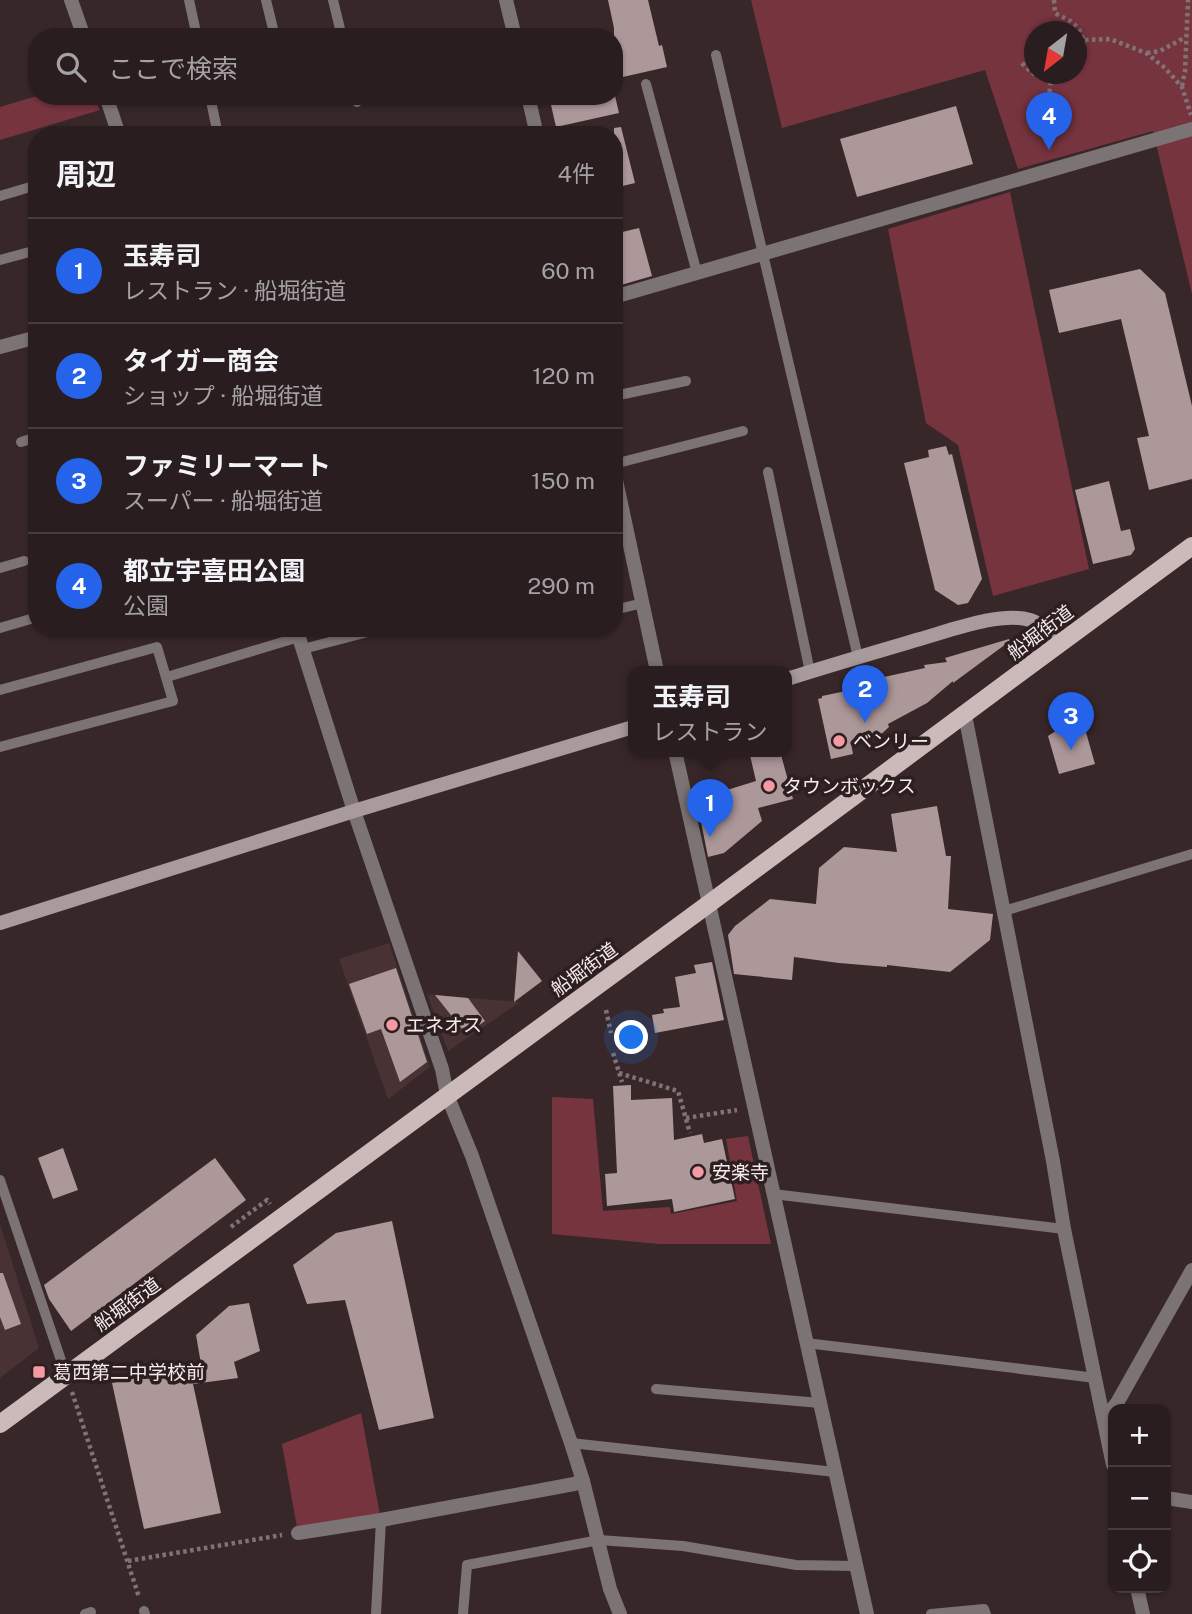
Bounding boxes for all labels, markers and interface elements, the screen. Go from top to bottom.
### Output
north arrow [1024,21,1087,84]
search box [28,28,623,105]
icon: search [52,48,90,86]
text: ここで検索 [108,53,238,84]
pin: 4 [1026,92,1072,150]
text: 周辺 [56,156,116,192]
text: 4件 [558,160,595,187]
text: 玉寿司 [123,240,201,271]
text: 1 [74,257,84,284]
text: 60 m [541,257,595,284]
text: レストラン · 船堀街道 [123,277,346,304]
text: タイガー商会 [123,345,279,376]
text: 2 [72,362,86,389]
text: 120 m [532,362,595,389]
text: ショップ · 船堀街道 [123,382,323,409]
text: ファミリーマート [123,450,331,481]
text: 3 [71,467,87,494]
text: 150 m [531,467,595,494]
text: スーパー · 船堀街道 [123,487,323,514]
text: 都立宇喜田公園 [123,555,305,586]
text: 4 [71,572,87,599]
text: 290 m [528,572,595,599]
text: 公園 [123,592,169,619]
street label: 船堀街道 [1003,600,1077,664]
pin: 2 [842,665,888,723]
popup [628,666,792,757]
text: 玉寿司 [653,681,731,712]
pin: 3 [1048,692,1094,750]
text: レストラン [653,718,768,745]
place label: ベンリー [853,730,929,752]
marker: ベンリー [831,733,847,749]
place label: タウンボックス [783,775,915,797]
marker: タウンボックス [761,778,777,794]
pin: 1 [687,779,733,837]
street label: 船堀街道 [547,938,621,1000]
place label: エネオス [406,1014,482,1036]
marker: エネオス [384,1017,400,1033]
your location [614,1020,648,1054]
place label: 安楽寺 [712,1161,769,1183]
marker: 安楽寺 [690,1164,706,1180]
street label: 船堀街道 [90,1273,164,1335]
place label: 葛西第二中学校前 [53,1361,205,1383]
marker: 葛西第二中学校前 [31,1364,47,1380]
map controls [1108,1404,1171,1593]
button: + [1108,1404,1171,1467]
button: − [1108,1467,1171,1530]
button: locate [1108,1530,1171,1593]

